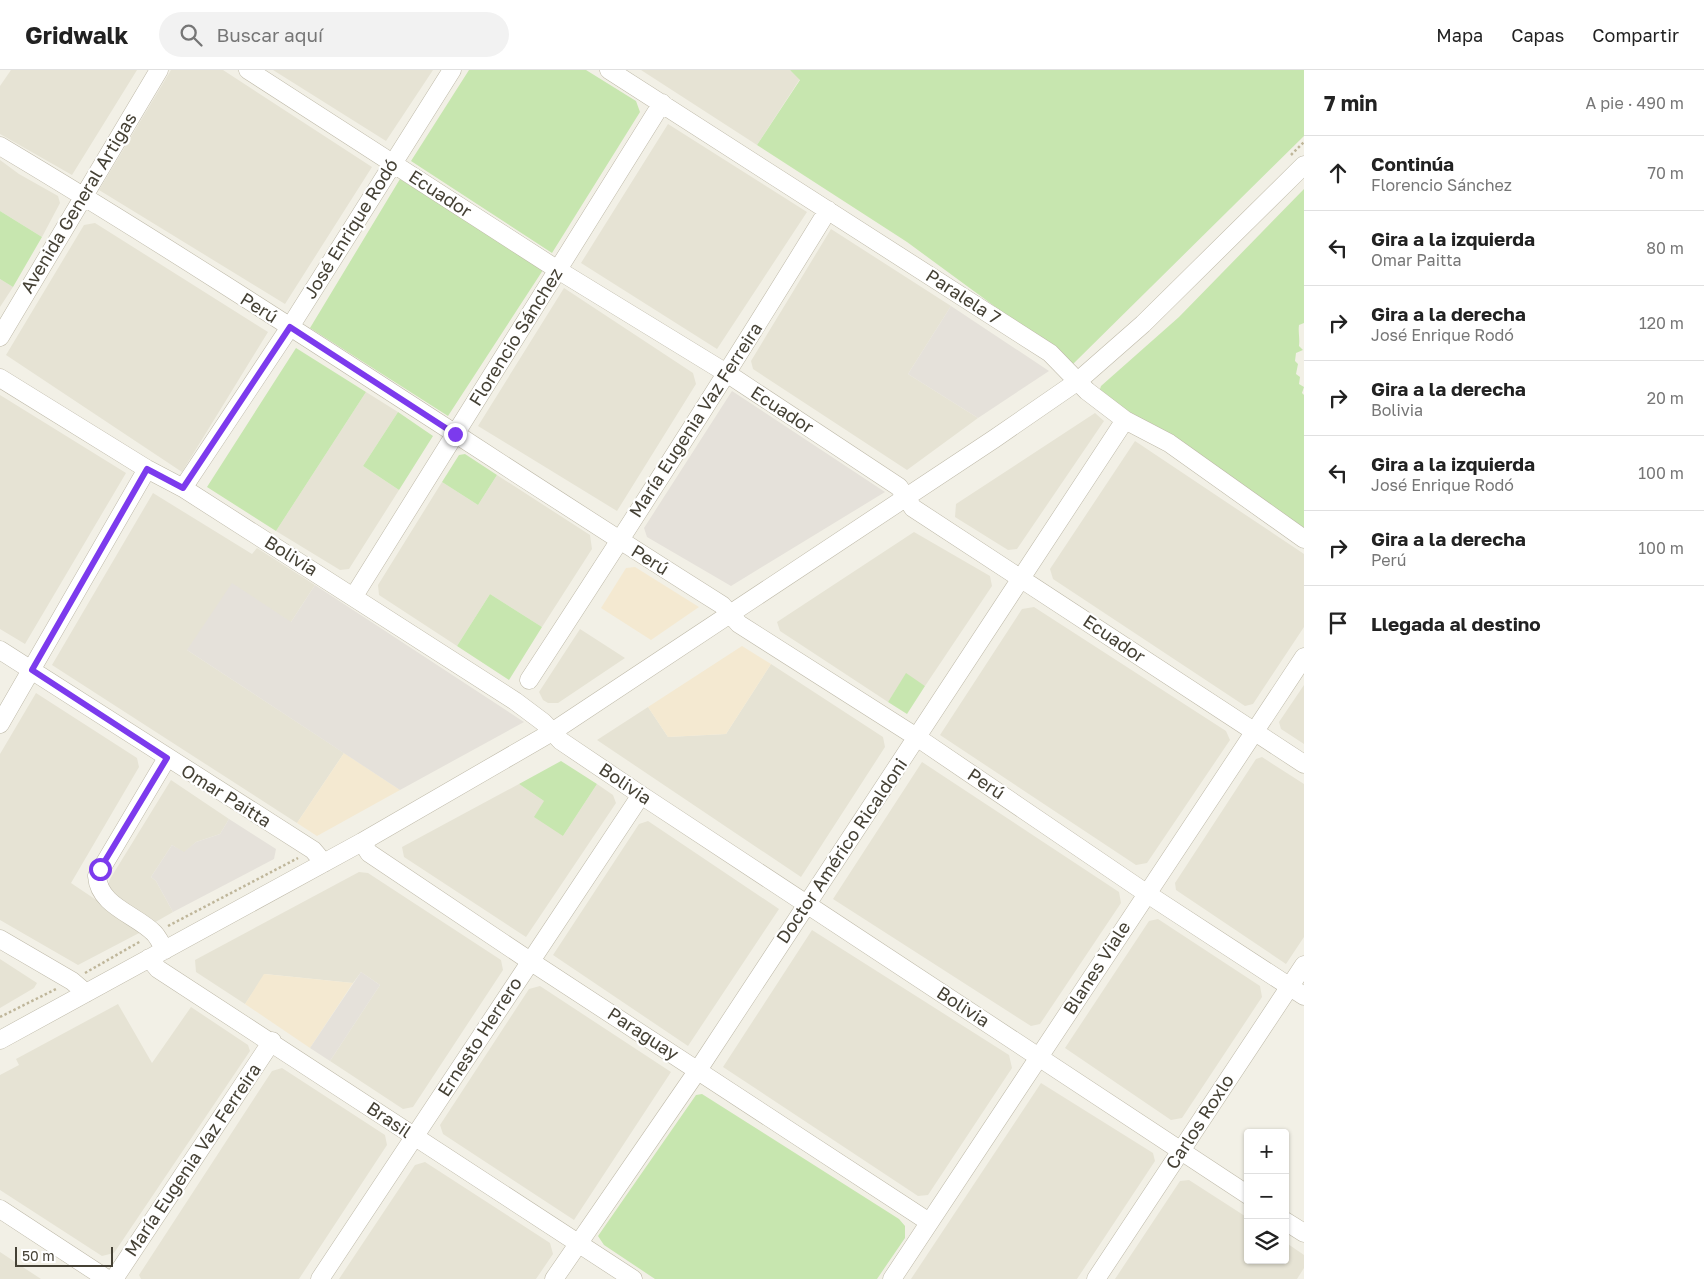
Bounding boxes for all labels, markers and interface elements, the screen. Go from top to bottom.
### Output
search box [159,12,509,57]
text: Gridwalk [25,20,129,49]
icon: search [177,21,205,49]
text: Buscar aquí [217,23,323,46]
text: Mapa [1436,24,1483,46]
text: Capas [1511,24,1564,46]
text: Compartir [1592,24,1679,46]
text: 7 min [1324,90,1378,116]
text: A pie · 490 m [1586,93,1684,113]
street label: Avenida General Artigas [15,108,141,297]
text: Continúa [1371,152,1454,175]
street label: José Enrique Rodó [298,154,402,302]
icon: ahead [1324,159,1352,187]
text: 70 m [1647,163,1684,183]
street label: Ecuador [405,165,476,222]
text: Florencio Sánchez [1371,175,1512,195]
text: Gira a la izquierda [1371,227,1535,250]
icon: left [1324,234,1352,262]
text: 80 m [1646,238,1684,258]
text: Omar Paitta [1371,250,1462,270]
street label: Florencio Sánchez [464,263,567,410]
street label: Paralela 7 [922,264,1005,328]
street label: Perú [237,287,282,327]
text: Gira a la derecha [1371,302,1526,325]
icon: right [1324,309,1352,337]
text: 120 m [1639,313,1684,333]
street label: María Eugenia Vaz Ferreira [624,318,766,521]
text: José Enrique Rodó [1371,325,1514,345]
text: Gira a la derecha [1371,377,1526,400]
street label: Ecuador [747,381,818,438]
icon: right [1324,384,1352,412]
text: 20 m [1647,388,1684,408]
text: Bolivia [1371,400,1423,420]
route end [444,423,467,446]
text: Gira a la izquierda [1371,452,1535,475]
icon: left [1324,459,1352,487]
text: 100 m [1638,463,1684,483]
text: José Enrique Rodó [1371,475,1514,495]
text: Gira a la derecha [1371,527,1526,550]
street label: Bolivia [261,530,322,580]
icon: right [1324,534,1352,562]
text: 100 m [1638,538,1684,558]
street label: Perú [628,539,673,579]
text: Perú [1371,550,1407,570]
street label: Ecuador [1079,609,1150,667]
icon: arrive [1324,609,1352,637]
text: Llegada al destino [1371,612,1541,635]
street label: Doctor Américo Ricaldoni [771,754,911,947]
street label: Bolivia [595,758,656,809]
street label: Omar Paitta [177,759,276,831]
street label: Perú [964,763,1009,803]
route start [89,858,112,881]
street label: Blanes Viale [1058,917,1134,1018]
street label: Ernesto Herrero [432,973,526,1100]
street label: Bolivia [933,981,994,1031]
street label: Paraguay [604,1002,683,1064]
street label: María Eugenia Vaz Ferreira [119,1059,265,1260]
street label: Carlos Roxlo [1160,1070,1238,1173]
street label: Brasil [363,1096,416,1142]
map controls [1244,1129,1289,1264]
button: + [1244,1129,1289,1174]
button: − [1244,1174,1289,1219]
button: layers [1244,1219,1289,1264]
scale bar [15,1244,112,1267]
text: 50 m [22,1247,55,1264]

